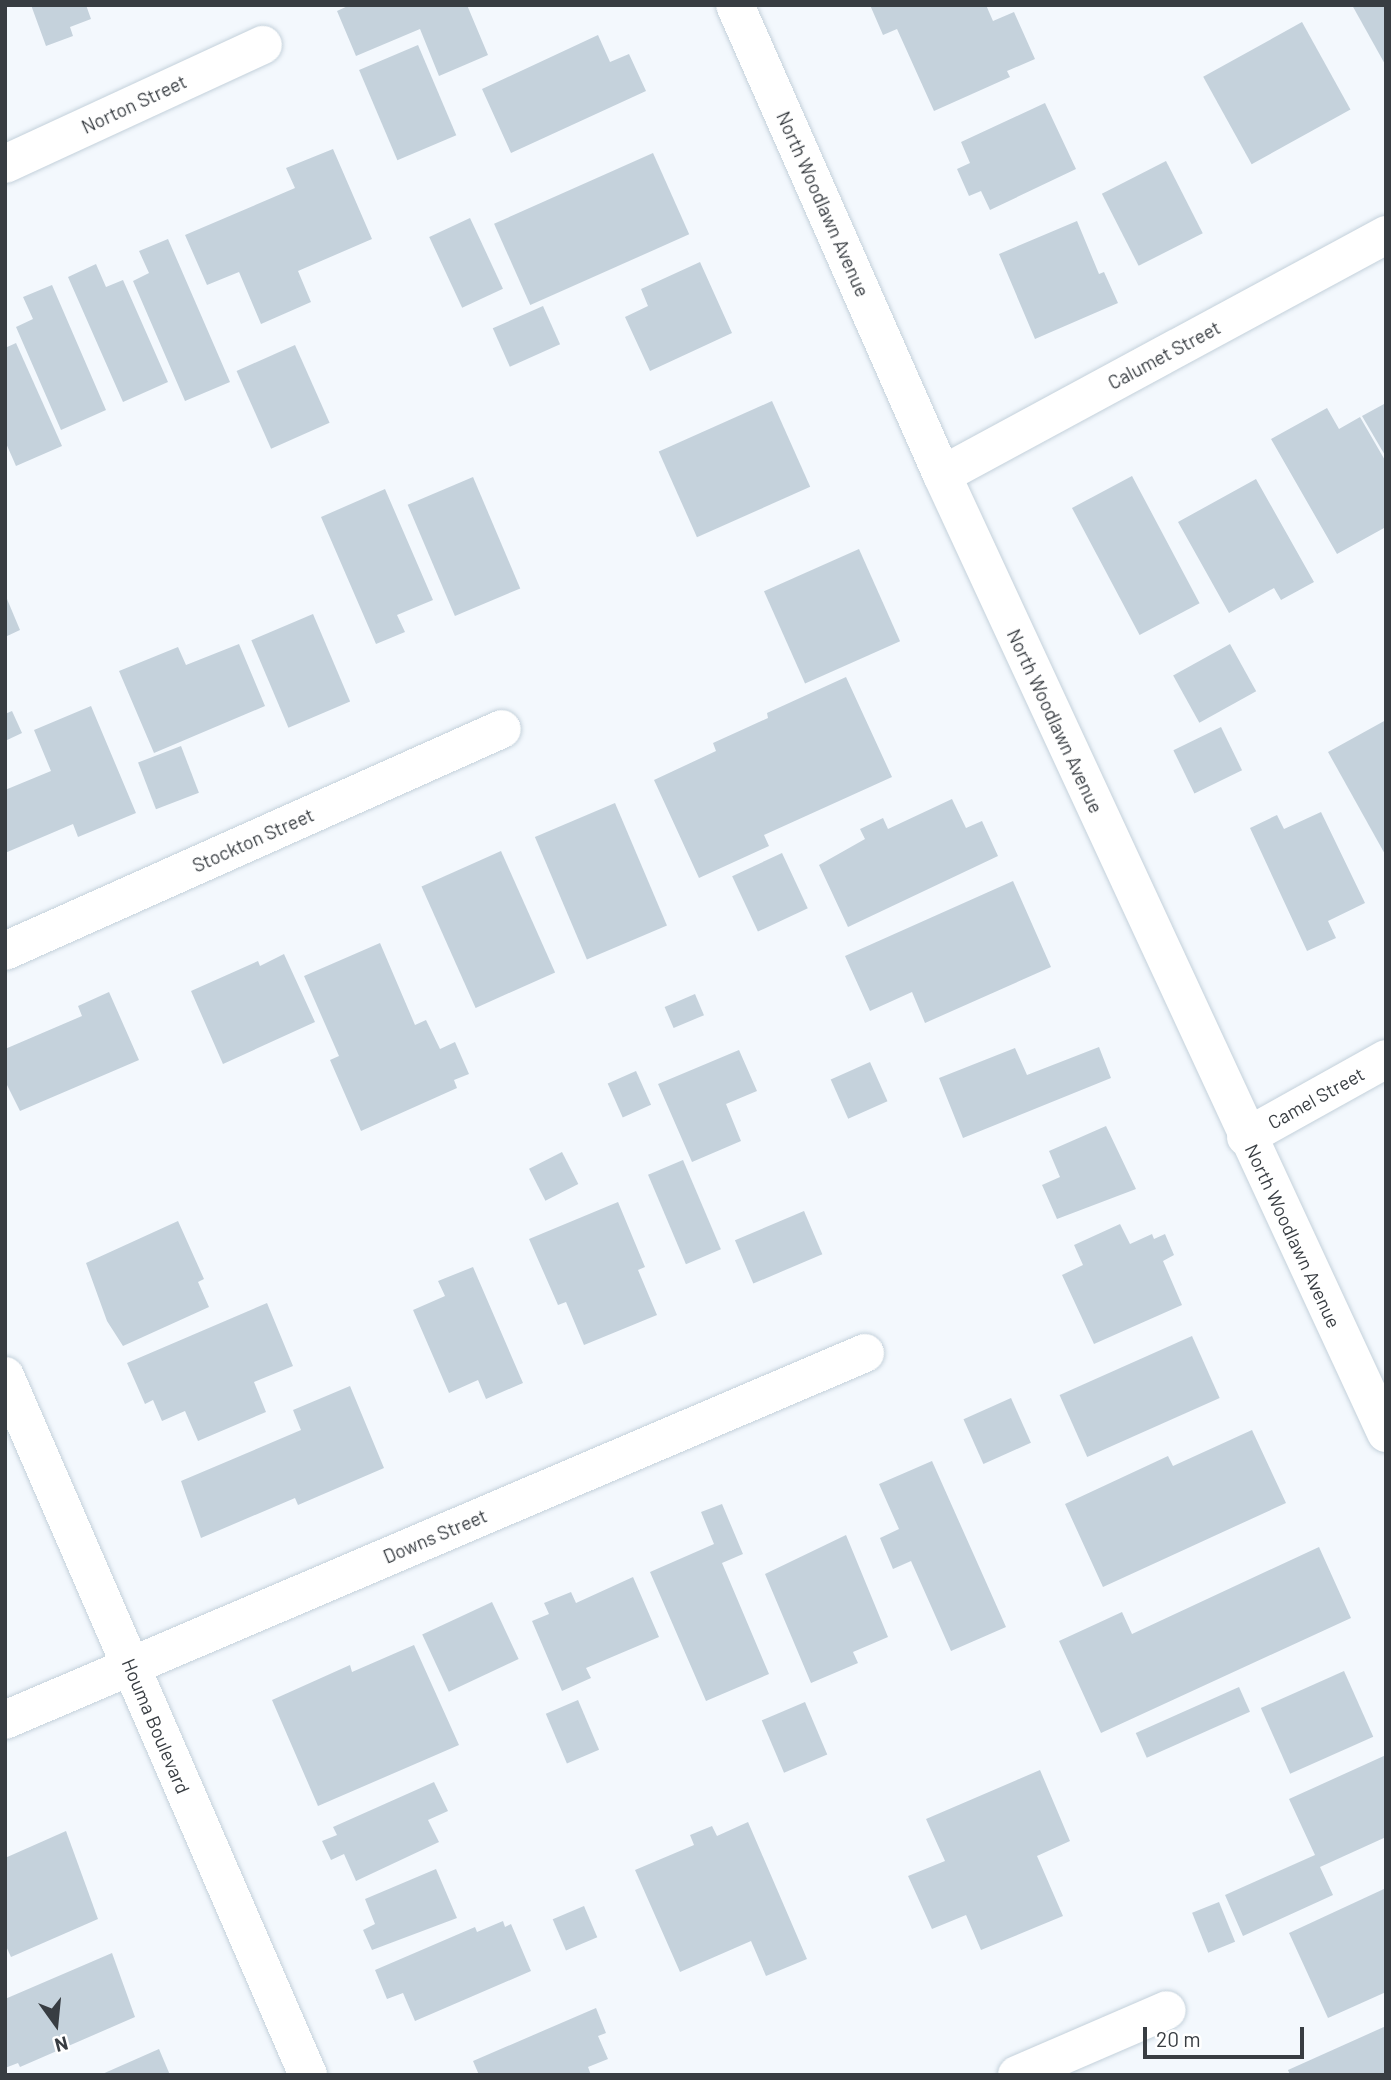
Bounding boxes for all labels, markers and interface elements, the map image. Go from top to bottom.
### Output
street label: Norton Street [78,70,190,138]
street label: North Woodlawn Avenue [772,108,874,300]
street label: Calumet Street [1104,316,1224,394]
street label: North Woodlawn Avenue [1002,625,1108,817]
street label: Stockton Street [189,803,317,877]
street label: Camel Street [1264,1062,1368,1134]
street label: North Woodlawn Avenue [1240,1140,1346,1332]
street label: Downs Street [380,1504,490,1568]
street label: Houma Boulevard [117,1655,195,1797]
north arrow [21,1989,91,2059]
scale bar [1146,2014,1307,2058]
text: 20 m [1156,2026,1201,2051]
text: N [52,2032,71,2058]

